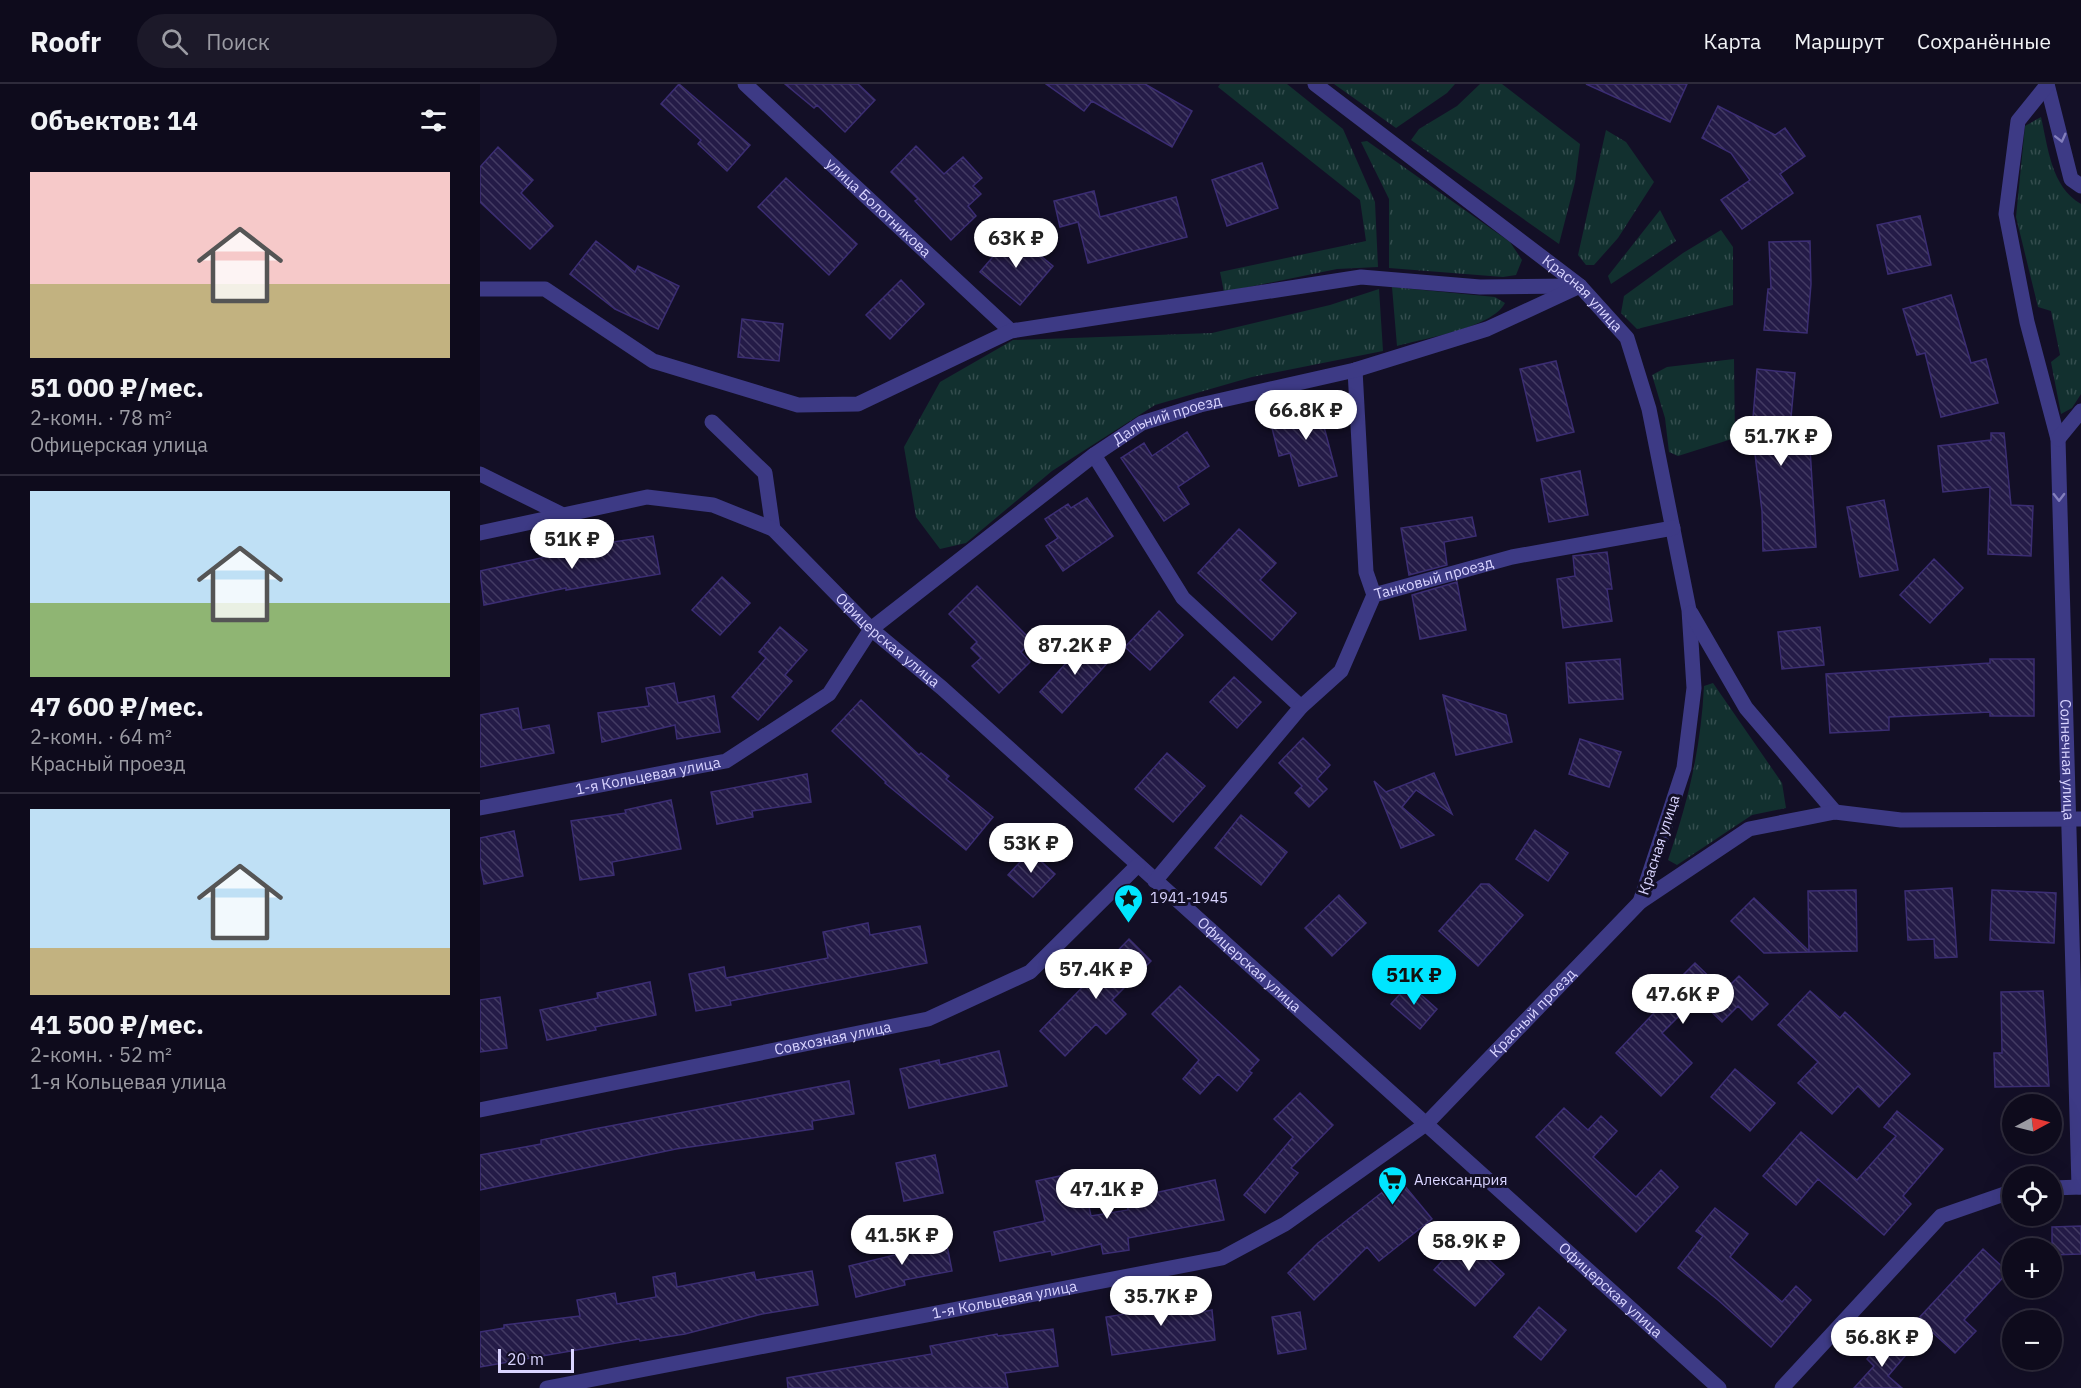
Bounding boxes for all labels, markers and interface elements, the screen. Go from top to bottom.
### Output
search box [137,14,557,68]
text: Roofr [30,23,101,60]
icon: search [158,25,191,58]
text: Поиск [206,27,270,56]
text: Карта [1703,27,1761,55]
text: Маршрут [1794,27,1884,55]
text: Сохранённые [1917,27,2051,55]
text: Объектов: 14 [30,103,198,137]
icon: filters [417,104,450,137]
one-way arrow [2053,133,2066,143]
street label: улица Болотникова [822,154,935,261]
icon: home [186,211,294,319]
pin: 63K ₽ [974,218,1058,269]
text: 63K ₽ [988,224,1044,251]
street label: Красная улица [1539,251,1627,336]
text: 51 000 ₽/мес. [30,370,204,404]
street label: Дальний проезд [1109,390,1223,449]
pin: 66.8K ₽ [1251,390,1361,441]
text: 66.8K ₽ [1269,396,1343,423]
text: 2-комн. · 78 m² [30,404,172,431]
pin: 51.7K ₽ [1726,416,1836,467]
text: 51.7K ₽ [1744,422,1818,449]
text: Офицерская улица [30,431,208,458]
one-way arrow [2053,493,2066,502]
pin: 51K ₽ [530,519,614,570]
text: 51K ₽ [544,525,600,552]
icon: home [186,530,294,638]
street label: Танковый проезд [1372,553,1496,603]
street label: Офицерская улица [832,589,944,691]
pin: 87.2K ₽ [1020,625,1130,676]
text: 87.2K ₽ [1038,631,1112,658]
text: 47 600 ₽/мес. [30,689,204,723]
street label: Солнечная улица [2056,699,2079,821]
text: 2-комн. · 64 m² [30,723,172,750]
text: Красный проезд [30,750,186,777]
street label: 1-я Кольцевая улица [574,752,722,799]
street label: Красная улица [1633,792,1684,897]
pin: 53K ₽ [989,823,1073,874]
text: 53K ₽ [1003,829,1059,856]
icon: home [186,848,294,956]
place icon: 1941-1945 [1113,882,1145,924]
place label: 1941-1945 [1150,888,1228,907]
street label: Офицерская улица [1194,913,1306,1016]
pin: 57.4K ₽ [1041,949,1151,1000]
text: 57.4K ₽ [1059,955,1133,982]
pin: 51K ₽ [1372,955,1456,1006]
text: 51K ₽ [1386,961,1442,988]
street label: Красный проезд [1485,964,1580,1061]
pin: 47.6K ₽ [1628,974,1738,1025]
text: 47.6K ₽ [1646,980,1720,1007]
text: 41 500 ₽/мес. [30,1007,204,1041]
street label: Совхозная улица [772,1017,893,1059]
text: 2-комн. · 52 m² [30,1041,172,1068]
text: 1-я Кольцевая улица [30,1068,227,1095]
north arrow [2002,1094,2062,1154]
map controls [2002,1094,2062,1370]
supermarket icon: Александрия [1377,1164,1409,1206]
button: locate [2002,1166,2062,1226]
pin: 47.1K ₽ [1052,1169,1162,1220]
place label: Александрия [1414,1170,1507,1189]
text: 47.1K ₽ [1070,1175,1144,1202]
pin: 41.5K ₽ [847,1215,957,1266]
text: 41.5K ₽ [865,1221,939,1248]
pin: 58.9K ₽ [1414,1221,1524,1272]
text: 58.9K ₽ [1432,1227,1506,1254]
street label: Офицерская улица [1555,1238,1667,1341]
button: + [2002,1238,2062,1298]
street label: 1-я Кольцевая улица [930,1276,1079,1323]
pin: 35.7K ₽ [1106,1276,1216,1327]
text: 35.7K ₽ [1124,1282,1198,1309]
button: − [2002,1310,2062,1370]
pin: 56.8K ₽ [1827,1317,1937,1368]
text: 56.8K ₽ [1845,1323,1919,1350]
scale bar [498,1346,574,1374]
text: 20 m [507,1349,544,1369]

